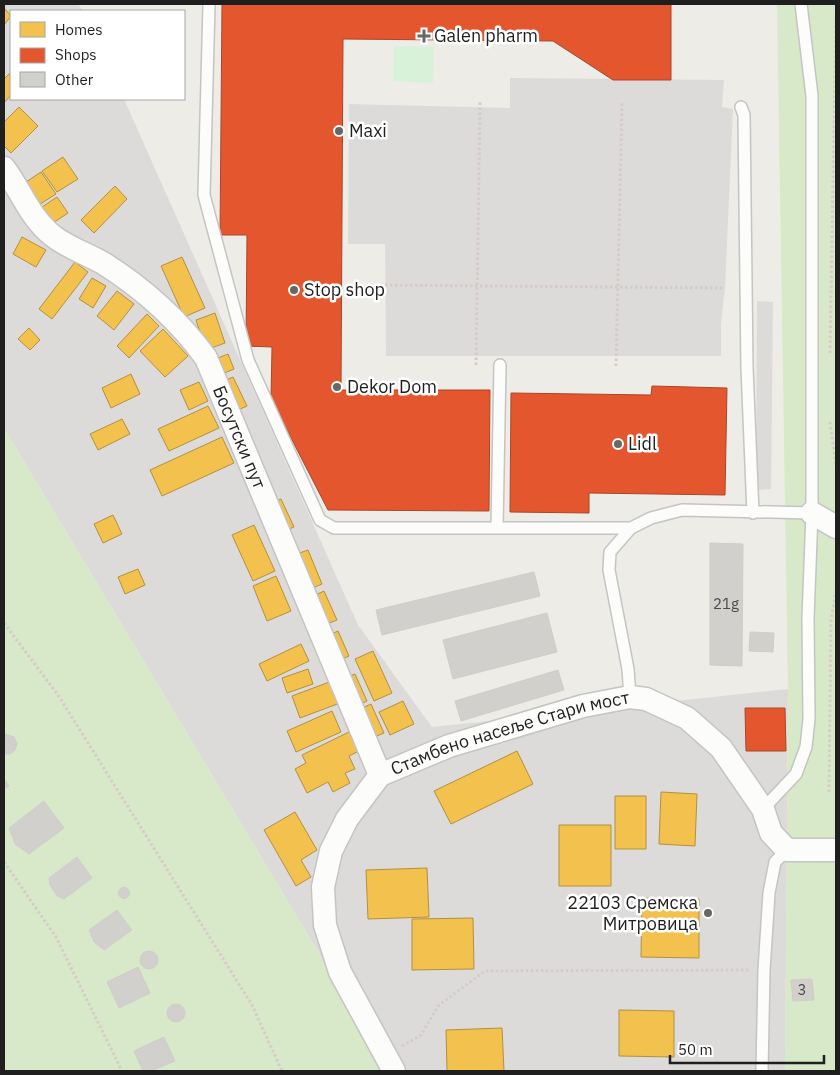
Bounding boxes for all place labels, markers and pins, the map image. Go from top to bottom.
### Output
place label: Galen pharm [434,24,538,47]
marker: Galen pharm [418,30,430,42]
place label: Maxi [349,119,387,142]
marker: Maxi [333,125,345,137]
place label: Stop shop [304,278,385,301]
marker: Stop shop [288,284,300,296]
place label: Dekor Dom [347,375,437,398]
marker: Dekor Dom [331,381,343,393]
place label: Lidl [628,432,657,455]
marker: Lidl [612,438,624,450]
place label: 22103 Сремска Митровица [567,891,698,935]
marker: 22103 Сремска Митровица [702,907,714,919]

